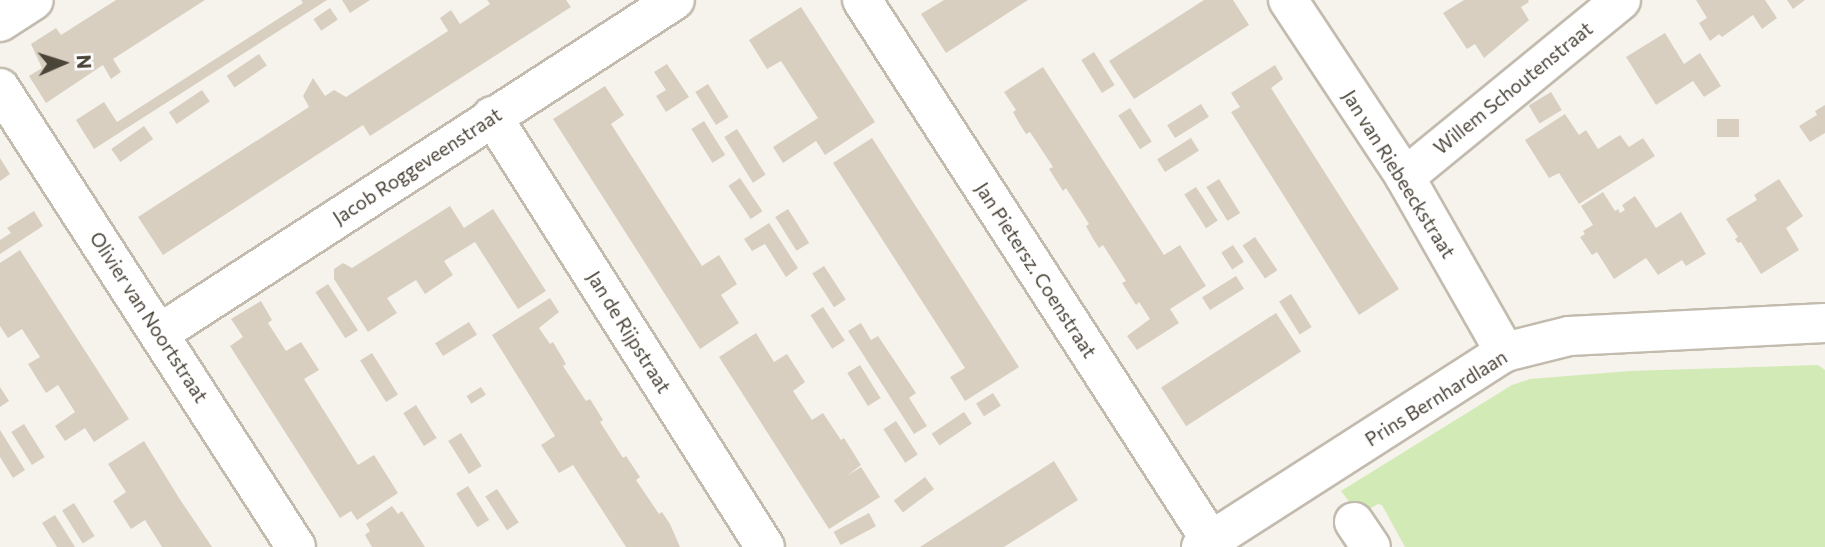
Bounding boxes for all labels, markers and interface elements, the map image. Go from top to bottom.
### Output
street label: Willem Schoutenstraat [1429,17,1597,159]
north arrow [28,28,98,98]
text: N [73,54,96,70]
street label: Jan van Riebeeckstraat [1338,86,1460,262]
street label: Jacob Roggeveenstraat [328,103,506,229]
street label: Jan Pietersz. Coenstraat [971,178,1101,362]
street label: Olivier van Noortstraat [85,227,213,407]
street label: Jan de Rijpstraat [582,267,676,397]
street label: Prins Bernhardlaan [1361,345,1511,451]

